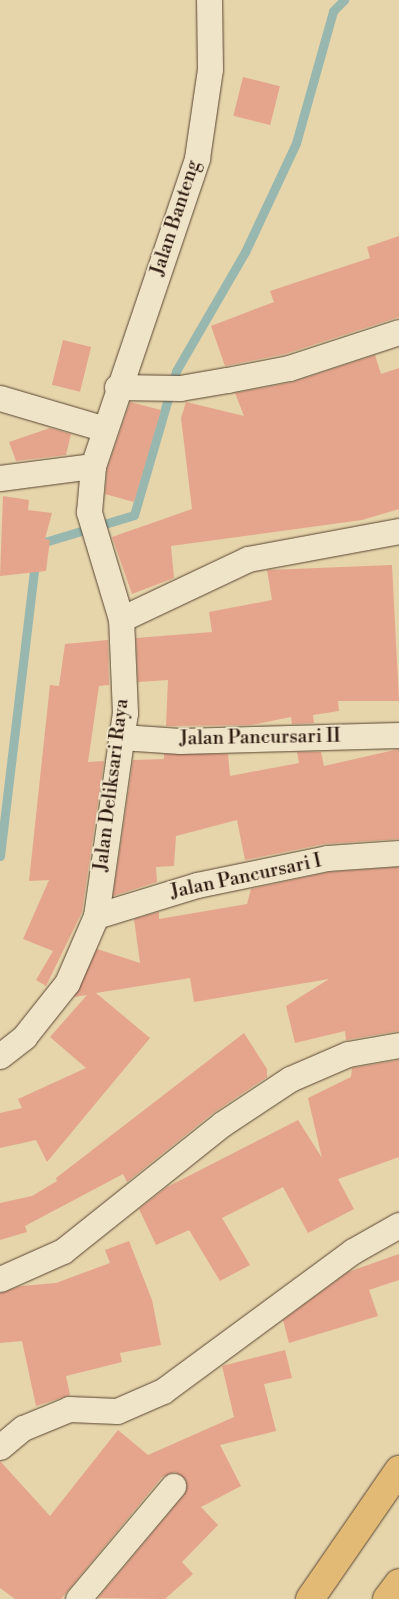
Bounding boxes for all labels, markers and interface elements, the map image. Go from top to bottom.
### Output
street label: Jalan Banteng [147,158,205,278]
street label: Jalan Deliksari Raya [90,697,134,873]
street label: Jalan Pancursari II [179,725,341,751]
street label: Jalan Pancursari I [168,850,324,904]

